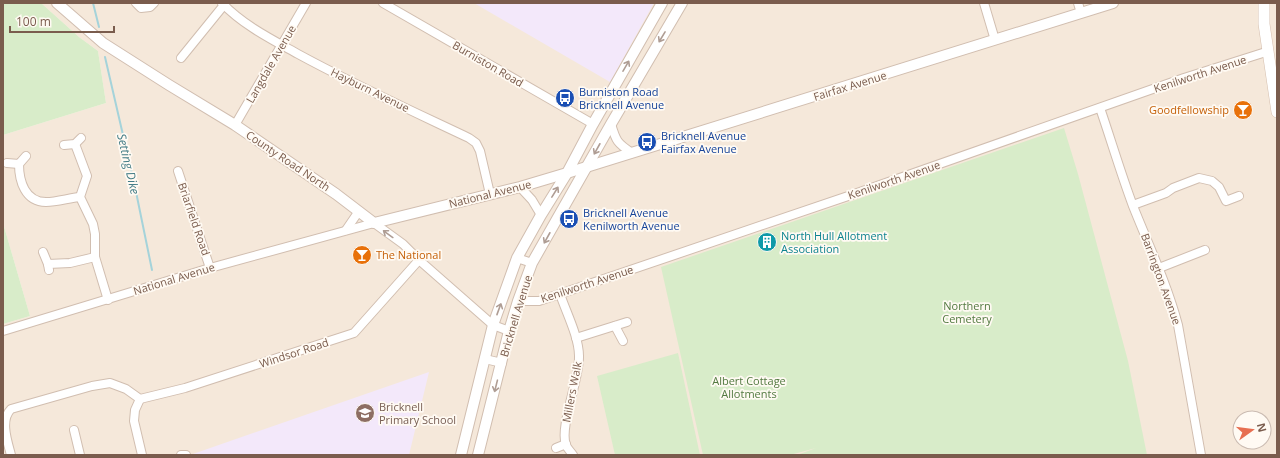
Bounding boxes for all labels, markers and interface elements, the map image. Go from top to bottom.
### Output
scale bar [10,8,114,34]
text: 100 m [16,13,51,30]
street label: Langdale Avenue [242,22,299,105]
one-way arrow [658,31,666,43]
street label: Burniston Road [450,37,526,90]
street label: Kenilworth Avenue [1152,51,1248,96]
one-way arrow [623,61,631,73]
street label: Hayburn Avenue [328,64,412,115]
street label: Fairfax Avenue [811,67,888,104]
place label: Burniston Road Bricknell Avenue [579,84,664,112]
bus stop icon: Burniston Road Bricknell Avenue [554,87,576,109]
bar icon: Goodfellowship [1232,99,1254,121]
place label: Goodfellowship [1149,102,1229,117]
street label: County Road North [243,127,333,194]
place label: Bricknell Avenue Fairfax Avenue [661,128,746,156]
bus stop icon: Bricknell Avenue Fairfax Avenue [636,131,658,153]
water label: Setting Dike [113,132,144,196]
one-way arrow [592,143,600,155]
street label: Kenilworth Avenue [846,157,942,202]
street label: National Avenue [447,176,533,211]
street label: Briarfield Road [175,180,214,257]
one-way arrow [551,187,559,198]
place label: Bricknell Avenue Kenilworth Avenue [583,205,680,233]
bus stop icon: Bricknell Avenue Kenilworth Avenue [558,208,580,230]
place label: North Hull Allotment Association [781,228,887,256]
one-way arrow [383,230,394,238]
one-way arrow [542,231,550,243]
building icon: North Hull Allotment Association [756,231,778,253]
street label: Barrington Avenue [1138,231,1185,327]
bar icon: The National [351,244,373,266]
place label: The National [376,247,441,262]
street label: National Avenue [131,259,216,298]
street label: Kenilworth Avenue [539,261,635,306]
street label: Bricknell Avenue [496,273,535,359]
park label: Northern Cemetery [942,298,992,326]
one-way arrow [495,303,503,315]
street label: Windsor Road [257,334,330,371]
street label: Millers Walk [558,360,585,424]
park label: Albert Cottage Allotments [712,373,786,401]
one-way arrow [492,380,499,393]
place label: Bricknell Primary School [379,399,456,427]
school or university icon: Bricknell Primary School [354,402,376,424]
north arrow [1232,410,1272,450]
text: N [1254,421,1271,434]

